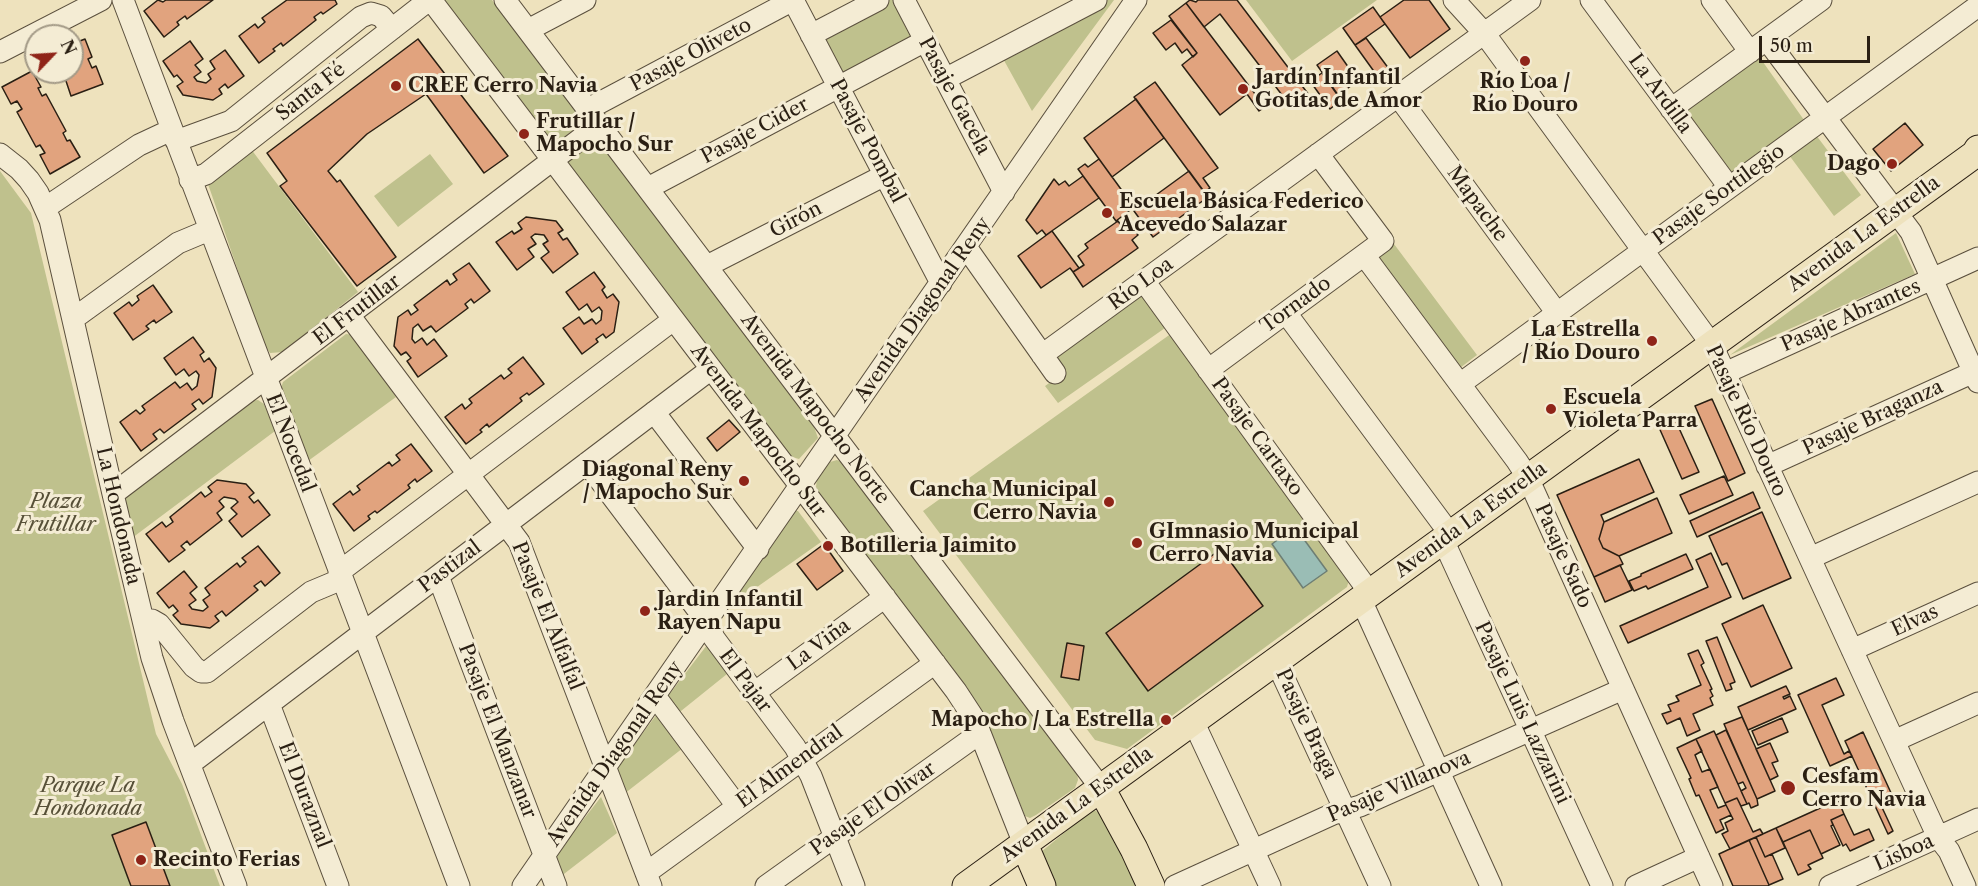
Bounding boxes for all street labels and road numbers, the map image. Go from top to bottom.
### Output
street label: Pasaje Oliveto [626,13,756,97]
street label: Pasaje Gacela [913,33,995,159]
street label: La Ardilla [1623,49,1697,139]
street label: Santa Fé [272,58,350,126]
street label: Pasaje Pombal [824,75,910,207]
street label: Pasaje Cider [697,93,813,169]
street label: Pasaje Sortilegio [1649,139,1789,251]
street label: Mapache [1442,161,1512,247]
street label: Avenida La Estrella [1783,171,1945,297]
street label: Girón [766,197,826,243]
street label: Avenida Diagonal Reny [850,213,996,407]
street label: Río Loa [1104,252,1178,316]
street label: El Frutillar [309,269,405,351]
street label: Tornado [1256,271,1336,339]
street label: Pasaje Abrantes [1778,274,1924,358]
street label: Avenida Mapocho Norte [735,309,895,509]
street label: Avenida Mapocho Sur [685,340,831,522]
street label: Pasaje Río Douro [1700,341,1792,501]
street label: Pasaje Cartaxo [1206,373,1308,501]
street label: Pasaje Braganza [1799,375,1947,461]
street label: El Nocedal [260,390,320,496]
street label: La Hondonada [90,445,146,587]
street label: Avenida La Estrella [1390,457,1552,583]
street label: Pasaje Sado [1529,500,1597,612]
street label: Pastizal [414,536,486,598]
street label: Pasaje El Alfalfal [506,538,588,694]
street label: Elvas [1888,600,1942,642]
street label: La Viña [783,614,855,676]
street label: Pasaje Luis Lazzarini [1469,618,1575,808]
street label: Pasaje El Manzanar [453,640,541,822]
street label: El Pajar [713,645,777,717]
street label: Avenida Diagonal Reny [542,657,688,851]
street label: Pasaje Braga [1270,665,1342,783]
street label: El Almendral [732,721,848,813]
street label: El Duraznal [273,739,335,851]
street label: Avenida La Estrella [996,742,1158,868]
street label: Pasaje Villanova [1324,746,1474,828]
street label: Pasaje El Olivar [806,757,940,861]
street label: Lisboa [1870,829,1938,877]

